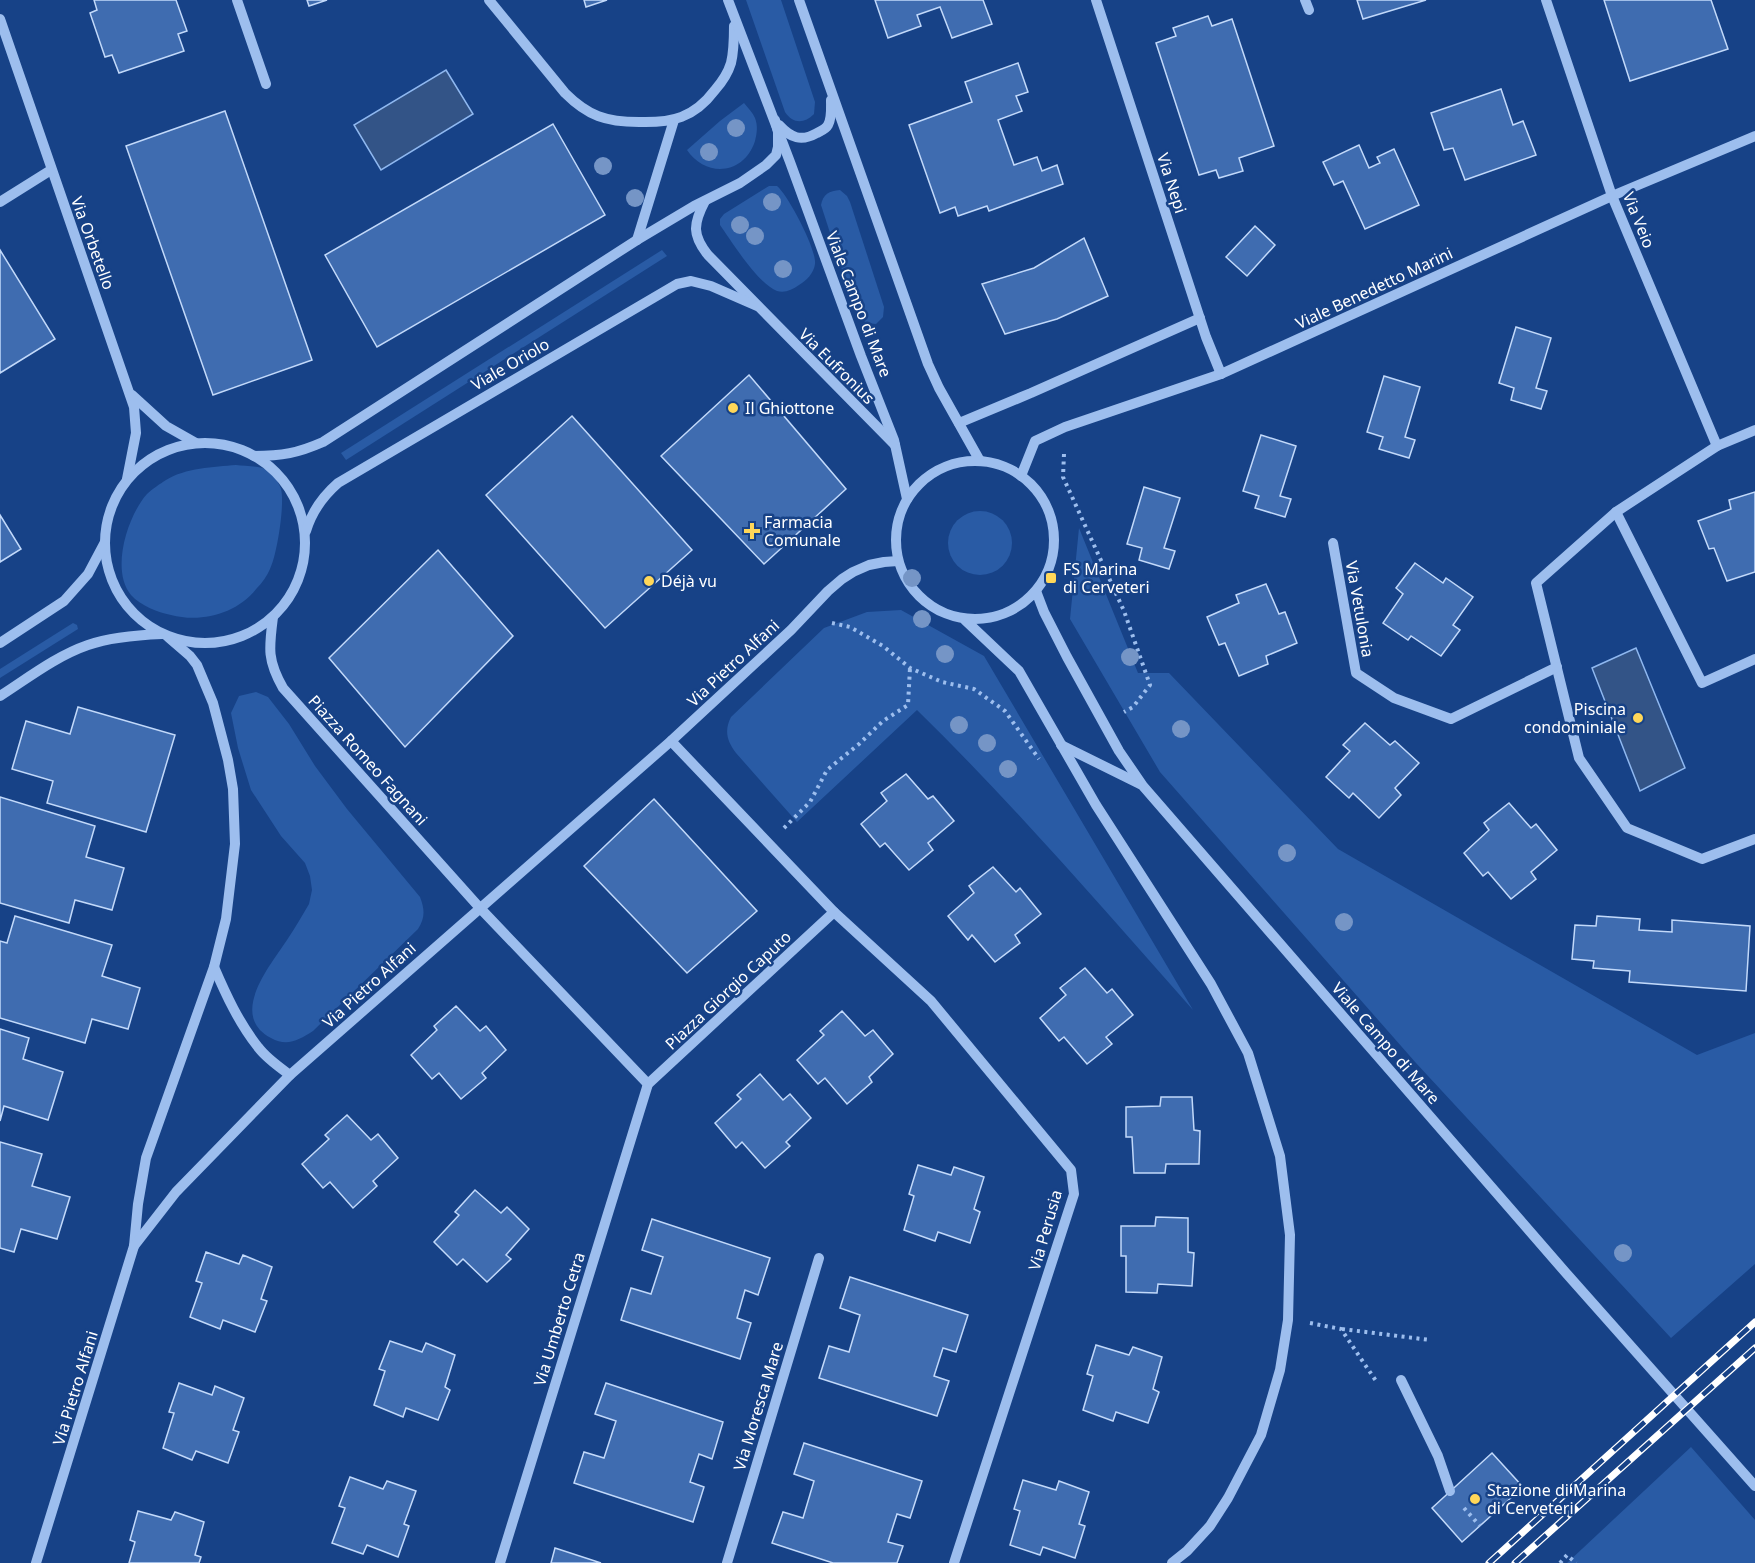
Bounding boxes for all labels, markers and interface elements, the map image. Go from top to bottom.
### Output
street label: Via Nepi [1152,150,1192,216]
street label: Via Veio [1618,189,1660,251]
street label: Via Orbetello [66,193,120,293]
street label: Viale Campo di Mare [821,228,897,380]
street label: Viale Benedetto Marini [1292,242,1456,334]
street label: Via Eufronius [794,323,880,409]
street label: Viale Oriolo [467,333,553,395]
place label: Il Ghiottone [745,397,834,419]
marker: Il Ghiottone [726,401,740,415]
place label: Farmacia Comunale [764,511,841,551]
marker: Farmacia Comunale [745,524,759,538]
place label: FS Marina di Cerveteri [1063,558,1150,598]
street label: Via Vetulonia [1341,559,1379,659]
place label: Déjà vu [661,570,717,592]
marker: FS Marina di Cerveteri [1044,571,1058,585]
marker: Déjà vu [642,574,656,588]
street label: Via Pietro Alfani [682,615,784,711]
street label: Piazza Romeo Fagnani [303,690,433,830]
place label: Piscina condominiale [1524,698,1626,738]
marker: Piscina condominiale [1631,711,1645,725]
street label: Piazza Giorgio Caputo [660,926,796,1054]
street label: Via Pietro Alfani [318,937,420,1033]
street label: Viale Campo di Mare [1327,977,1445,1109]
street label: Via Perusia [1023,1187,1067,1273]
street label: Via Umberto Cetra [528,1249,590,1389]
street label: Via Pietro Alfani [47,1328,103,1448]
street label: Via Moresca Mare [728,1339,788,1473]
place label: Stazione di Marina di Cerveteri [1487,1479,1626,1519]
marker: Stazione di Marina di Cerveteri [1468,1492,1482,1506]

